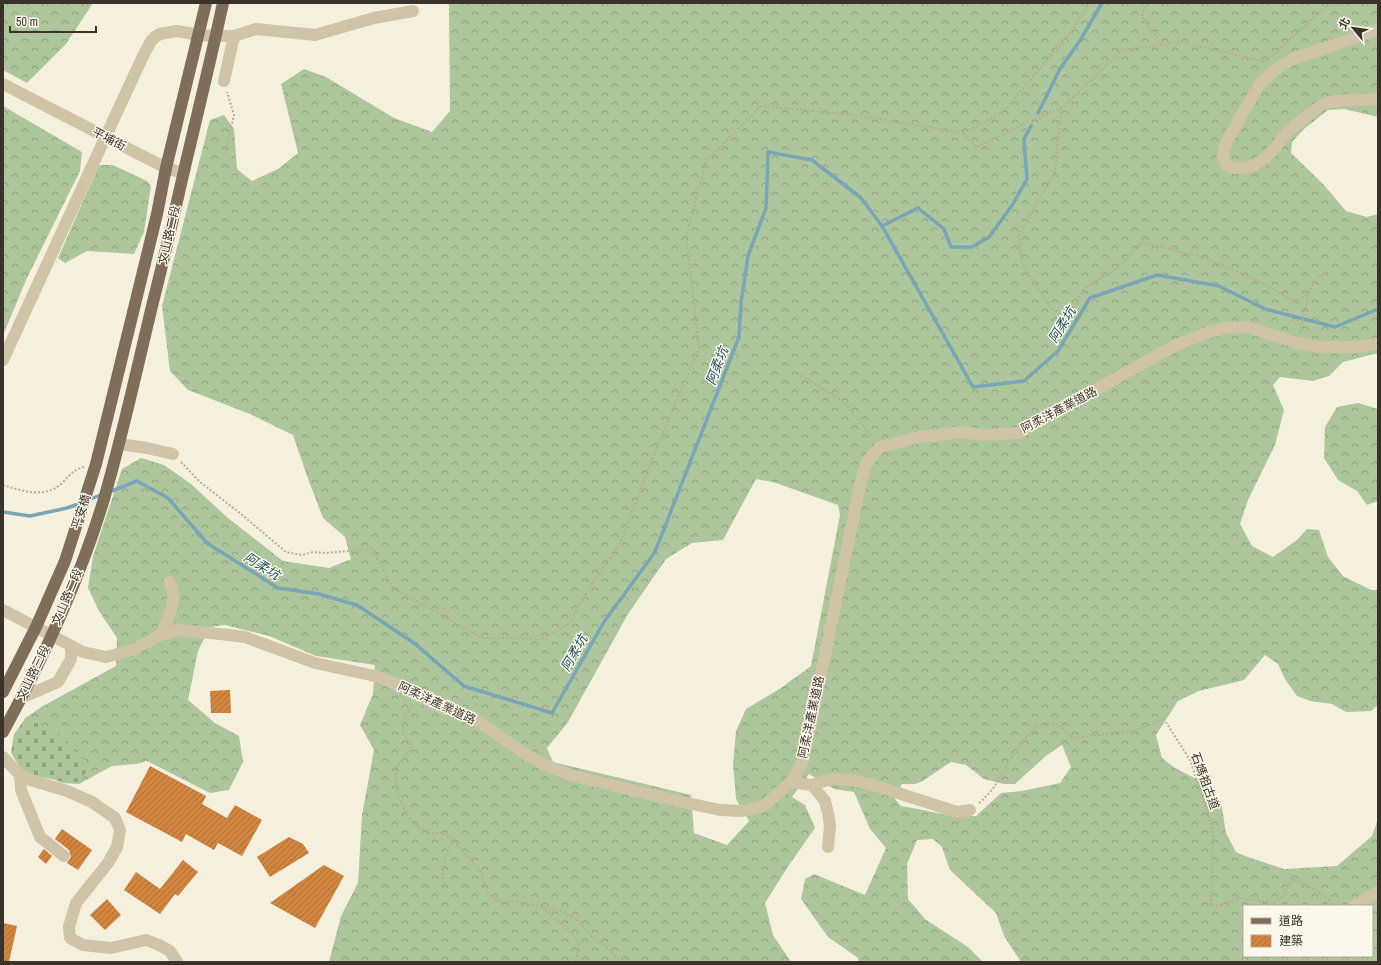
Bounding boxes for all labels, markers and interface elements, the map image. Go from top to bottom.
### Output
scale bar [10,8,96,34]
north arrow [1333,8,1373,48]
text: 50 m [16,14,38,30]
text: 北 [1335,15,1353,31]
street label: 平埔街 [89,124,129,154]
street label: 文山路二段 [154,204,184,266]
water label: 阿柔坑 [1045,302,1080,346]
water label: 阿柔坑 [702,343,733,387]
street label: 阿柔洋產業道路 [1018,383,1100,437]
street label: 平安橋 [68,492,94,532]
water label: 阿柔坑 [241,548,285,585]
street label: 文山路二段 [48,566,86,628]
water label: 阿柔坑 [557,630,592,674]
street label: 文山路三段 [13,643,53,703]
street label: 阿柔洋產業道路 [794,674,828,760]
street label: 阿柔洋產業道路 [396,678,478,728]
street label: 石媽祖古道 [1187,750,1223,812]
legend [1243,905,1373,957]
text: 道路 [1279,913,1303,929]
text: 建築 [1279,933,1303,949]

